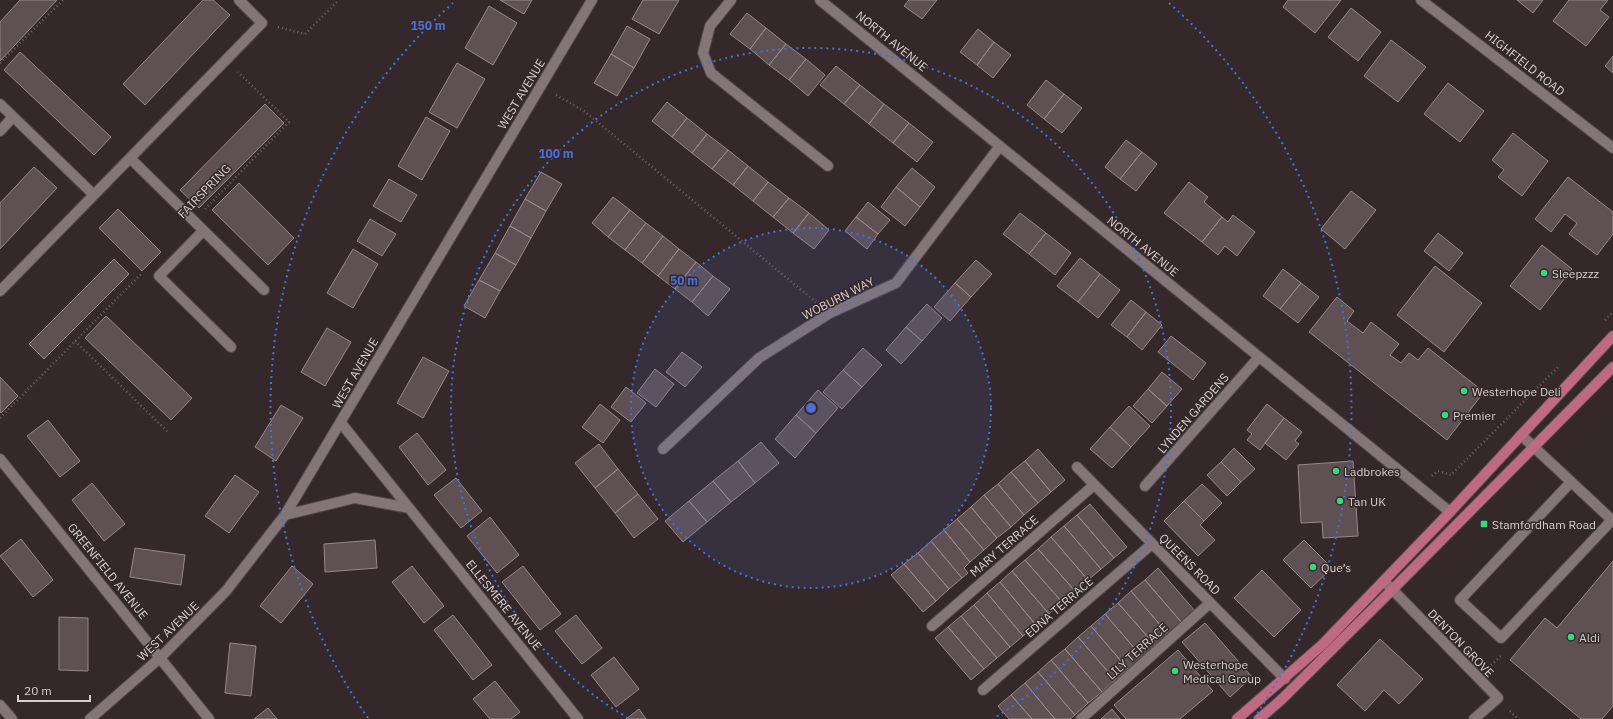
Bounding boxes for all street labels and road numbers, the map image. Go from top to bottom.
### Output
street label: NORTH AVENUE [853,8,931,74]
street label: HIGHFIELD ROAD [1482,27,1568,99]
street label: WEST AVENUE [494,56,548,132]
street label: FAIRSPRING [174,161,234,221]
street label: NORTH AVENUE [1104,213,1182,279]
street label: WOBURN WAY [799,273,877,323]
street label: WEST AVENUE [329,335,381,411]
street label: LYNDEN GARDENS [1154,370,1232,456]
street label: MARY TERRACE [967,512,1041,580]
street label: GREENFIELD AVENUE [65,520,151,622]
street label: QUEENS ROAD [1156,530,1224,598]
street label: ELLESMERE AVENUE [463,557,545,653]
street label: EDNA TERRACE [1022,573,1096,641]
street label: WEST AVENUE [134,598,202,664]
street label: DENTON GROVE [1425,606,1497,680]
street label: LILY TERRACE [1103,620,1171,682]

